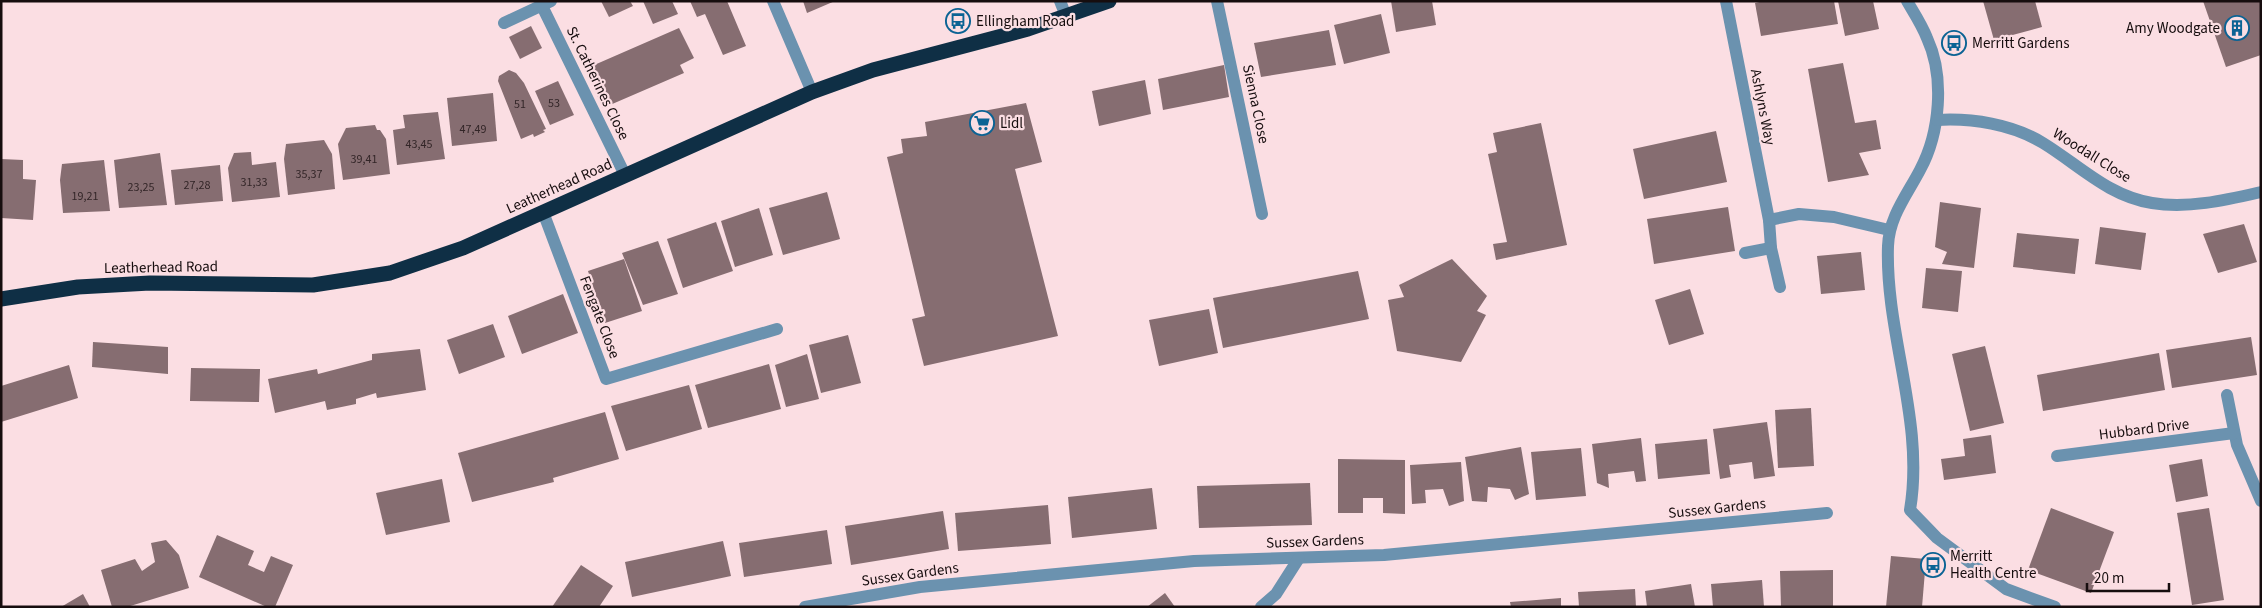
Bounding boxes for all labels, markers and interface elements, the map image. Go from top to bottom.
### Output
bus stop icon: Ellingham Road [945,8,971,34]
place label: Ellingham Road [976,11,1074,32]
building icon: Amy Woodgate [2224,15,2250,41]
place label: Amy Woodgate [2126,18,2220,39]
street label: St. Catherines Close [561,23,634,144]
bus stop icon: Merritt Gardens [1941,30,1967,56]
place label: Merritt Gardens [1972,33,2069,54]
street label: Sienna Close [1237,63,1274,146]
street label: Ashlyns Way [1745,67,1780,147]
house number: 53 [548,95,560,112]
house number: 51 [514,96,526,113]
supermarket icon: Lidl [969,110,995,136]
place label: Lidl [1000,113,1023,134]
house number: 47,49 [460,121,486,138]
street label: Woodall Close [2049,123,2135,188]
house number: 43,45 [406,136,432,153]
house number: 39,41 [351,151,377,168]
street label: Leatherhead Road [503,154,616,219]
house number: 35,37 [296,166,322,183]
house number: 31,33 [241,174,267,191]
house number: 27,28 [184,177,210,194]
house number: 23,25 [128,179,154,196]
house number: 19,21 [72,188,98,205]
street label: Leatherhead Road [104,256,218,279]
street label: Fengate Close [574,273,625,362]
street label: Hubbard Drive [2098,414,2190,445]
street label: Sussex Gardens [1667,493,1767,524]
street label: Sussex Gardens [1266,529,1364,554]
place label: Merritt Health Centre [1950,546,2036,584]
bus stop icon: Merritt Health Centre [1920,552,1946,578]
street label: Sussex Gardens [860,557,960,592]
scale bar [2087,560,2170,592]
text: 20 m [2094,568,2124,589]

